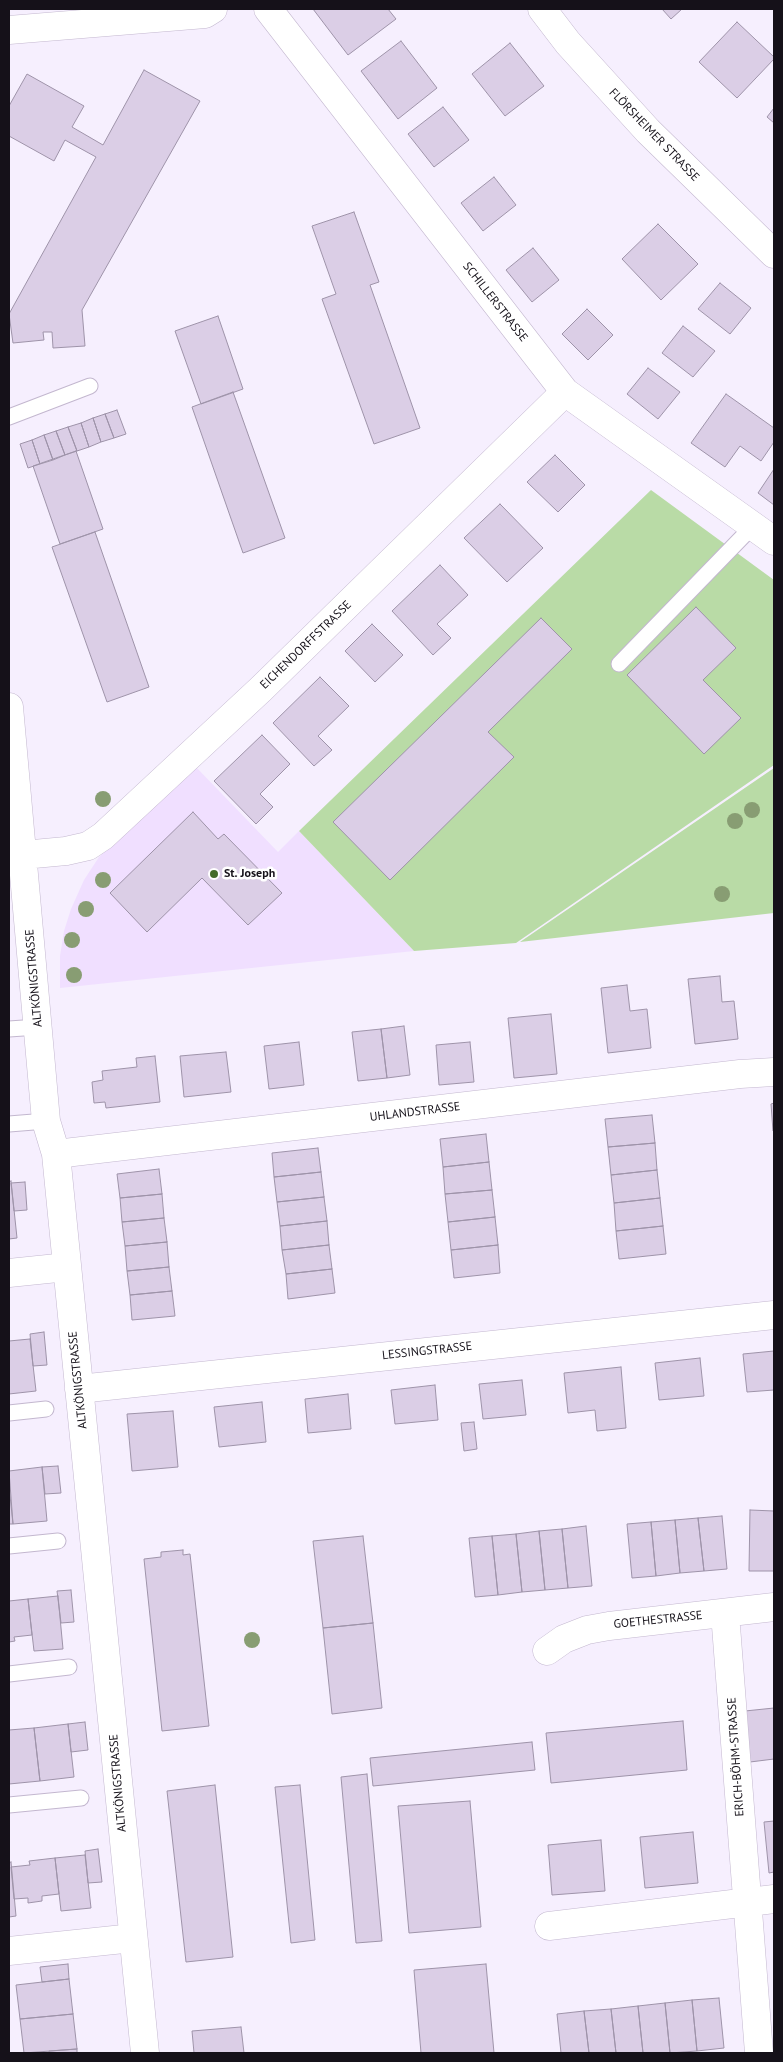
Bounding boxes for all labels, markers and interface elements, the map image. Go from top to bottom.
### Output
street label: FLÖRSHEIMER STRASSE [606,86,702,184]
street label: SCHILLERSTRASSE [460,259,530,345]
street label: EICHENDORFFSTRASSE [257,598,355,692]
place label: St. Joseph [224,867,275,881]
marker: St. Joseph [208,868,220,880]
street label: ALTKÖNIGSTRASSE [23,928,45,1028]
street label: UHLANDSTRASSE [369,1099,461,1125]
street label: ALTKÖNIGSTRASSE [66,1330,90,1430]
street label: LESSINGSTRASSE [381,1339,473,1363]
street label: GOETHESTRASSE [613,1608,703,1632]
street label: ERICH-BÖHM-STRASSE [725,1697,747,1817]
street label: ALTKÖNIGSTRASSE [107,1733,129,1833]

